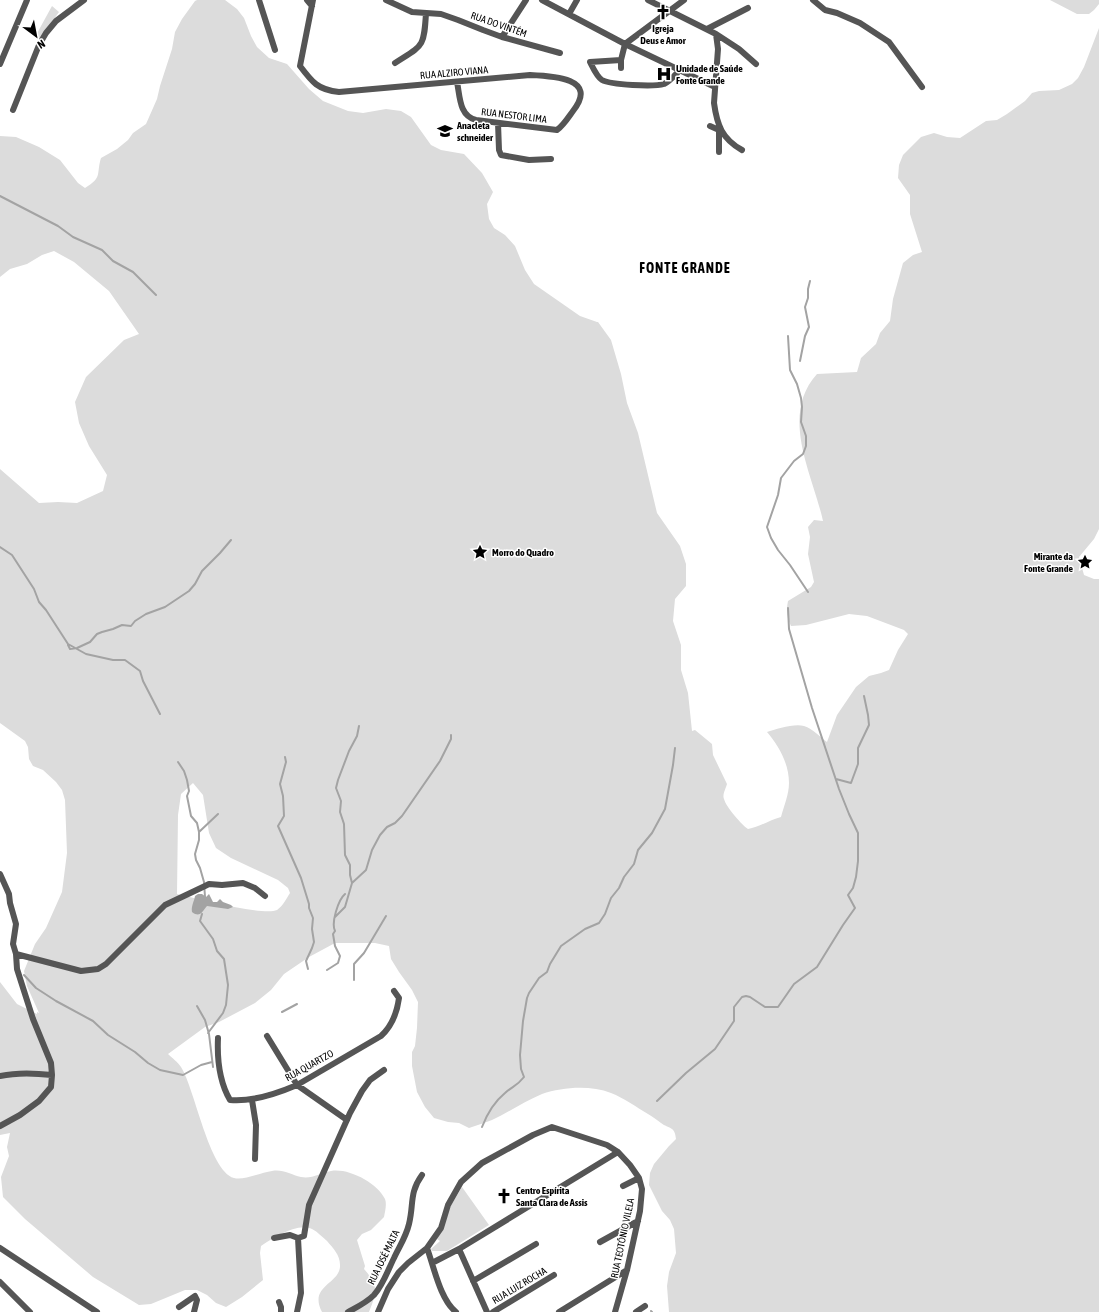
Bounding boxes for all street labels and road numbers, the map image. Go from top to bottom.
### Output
street label: RUA DO VINTÉM [469,10,528,39]
street label: RUA ALZIRO VIANA [420,64,489,81]
street label: RUA NESTOR LIMA [481,106,547,125]
street label: RUA QUARTZO [283,1048,335,1083]
street label: RUA TEOTÔNIO VILELA [609,1197,636,1279]
street label: RUA JOSÉ MALTA [365,1228,401,1286]
street label: RUA LUIZ ROCHA [490,1265,548,1306]

